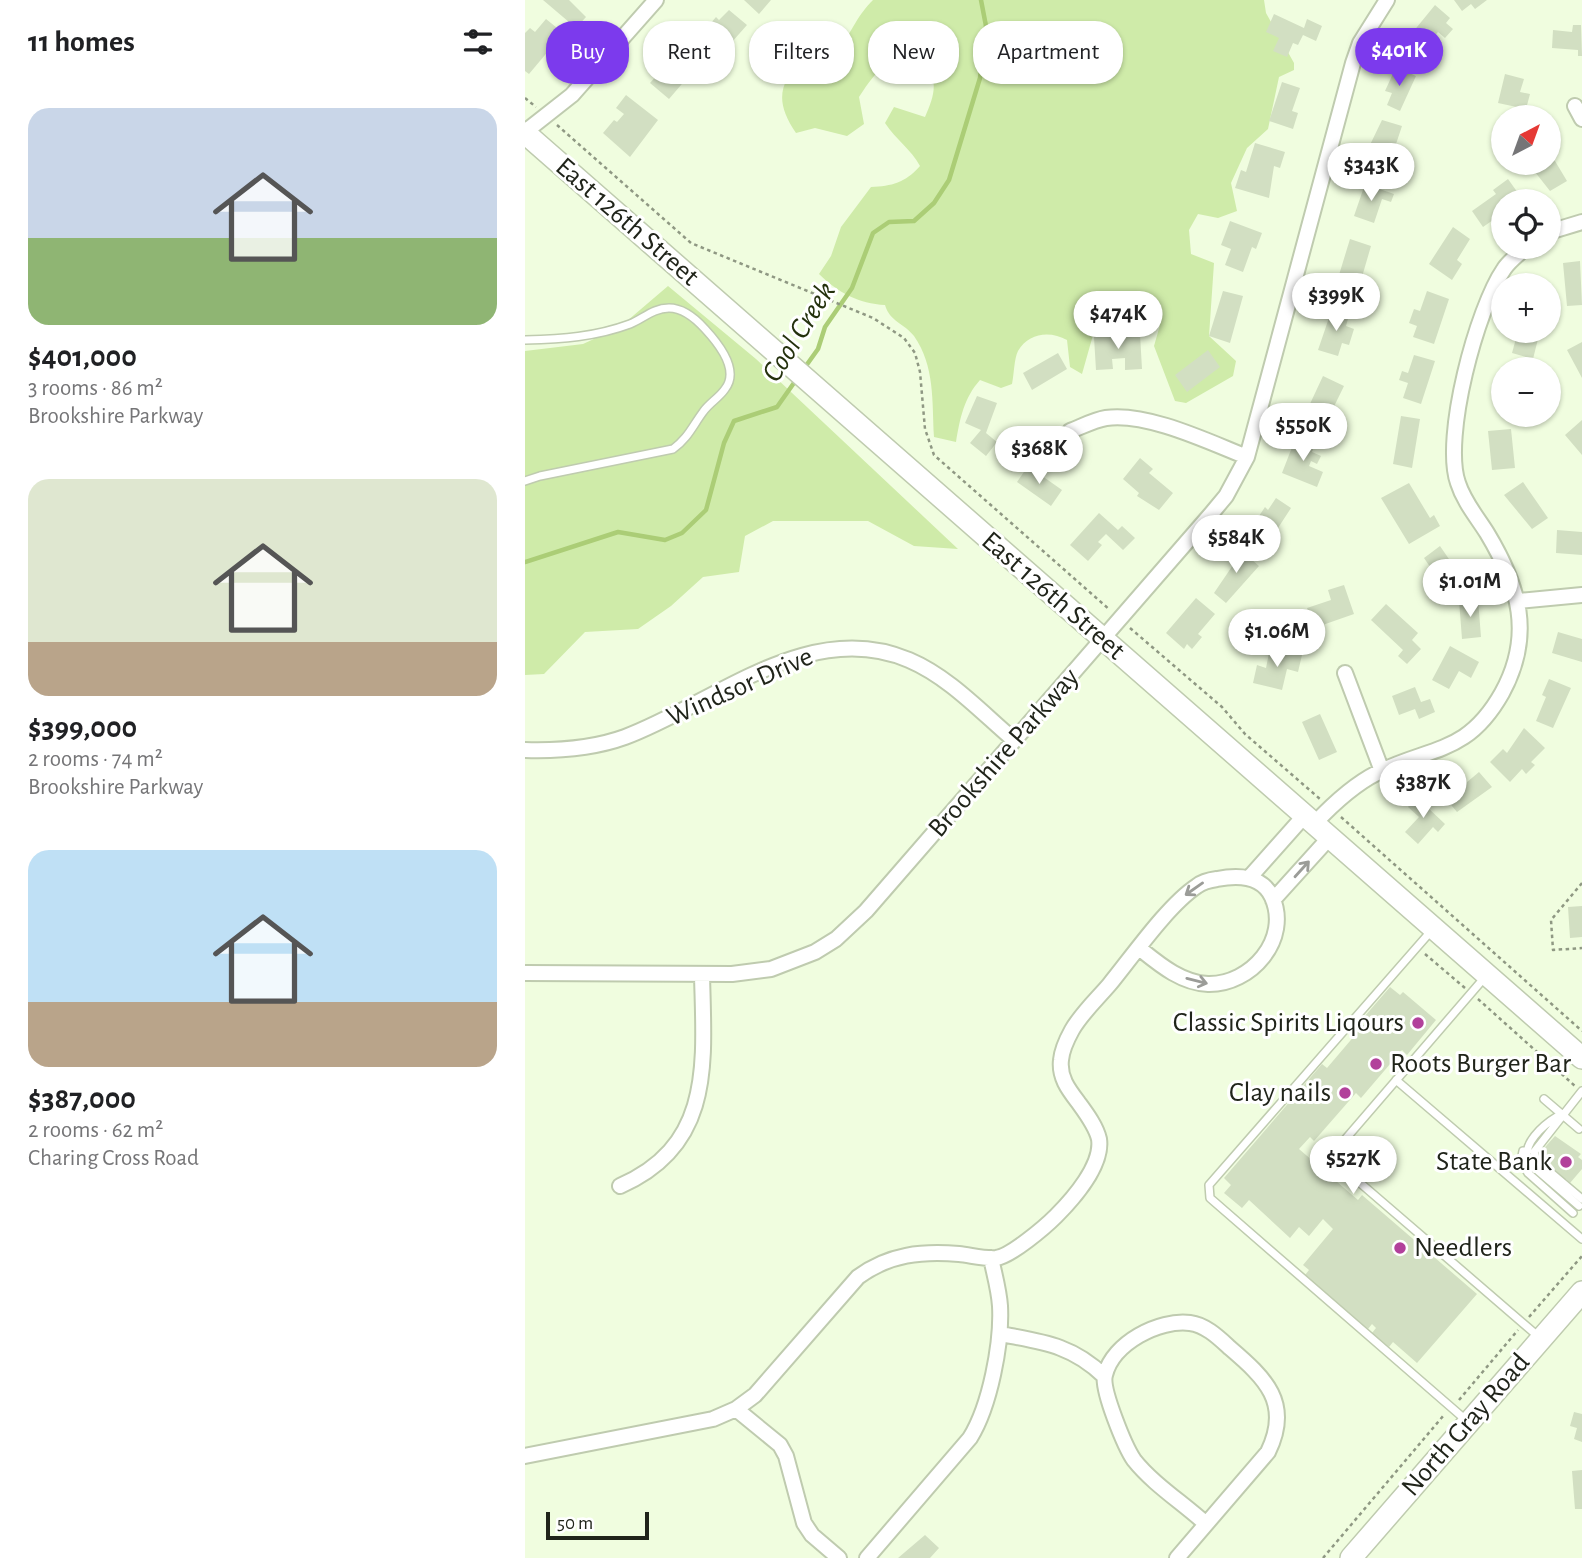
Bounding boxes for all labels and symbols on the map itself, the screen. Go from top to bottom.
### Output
pin: $401K [1350,28,1448,88]
north arrow [1491,105,1561,175]
pin: $343K [1322,144,1420,203]
street label: East 126th Street [550,153,704,291]
pin: $399K [1287,274,1385,333]
water label: Cool Creek [757,277,841,387]
pin: $474K [1069,292,1167,351]
pin: $550K [1254,404,1352,463]
pin: $368K [990,426,1088,486]
pin: $584K [1187,516,1285,575]
street label: East 126th Street [976,527,1130,665]
pin: $1.01M [1413,560,1527,619]
pin: $1.06M [1220,610,1334,669]
street label: Windsor Drive [663,642,817,732]
street label: Brookshire Parkway [923,663,1085,843]
pin: $387K [1374,760,1472,820]
one-way arrow [1293,860,1309,878]
one-way arrow [1185,882,1204,896]
one-way arrow [1186,975,1208,988]
place label: Classic Spirits Liqours [1173,1009,1404,1037]
marker: Classic Spirits Liqours [1410,1015,1426,1031]
place label: Roots Burger Bar [1390,1050,1571,1078]
marker: Roots Burger Bar [1368,1056,1384,1072]
place label: Clay nails [1229,1079,1331,1107]
marker: Clay nails [1337,1085,1353,1101]
pin: $527K [1304,1136,1402,1196]
place label: State Bank [1436,1148,1552,1176]
marker: State Bank [1558,1154,1574,1170]
place label: Needlers [1414,1234,1512,1262]
marker: Needlers [1392,1240,1408,1256]
street label: North Gray Road [1397,1348,1535,1502]
scale bar [546,1509,649,1541]

